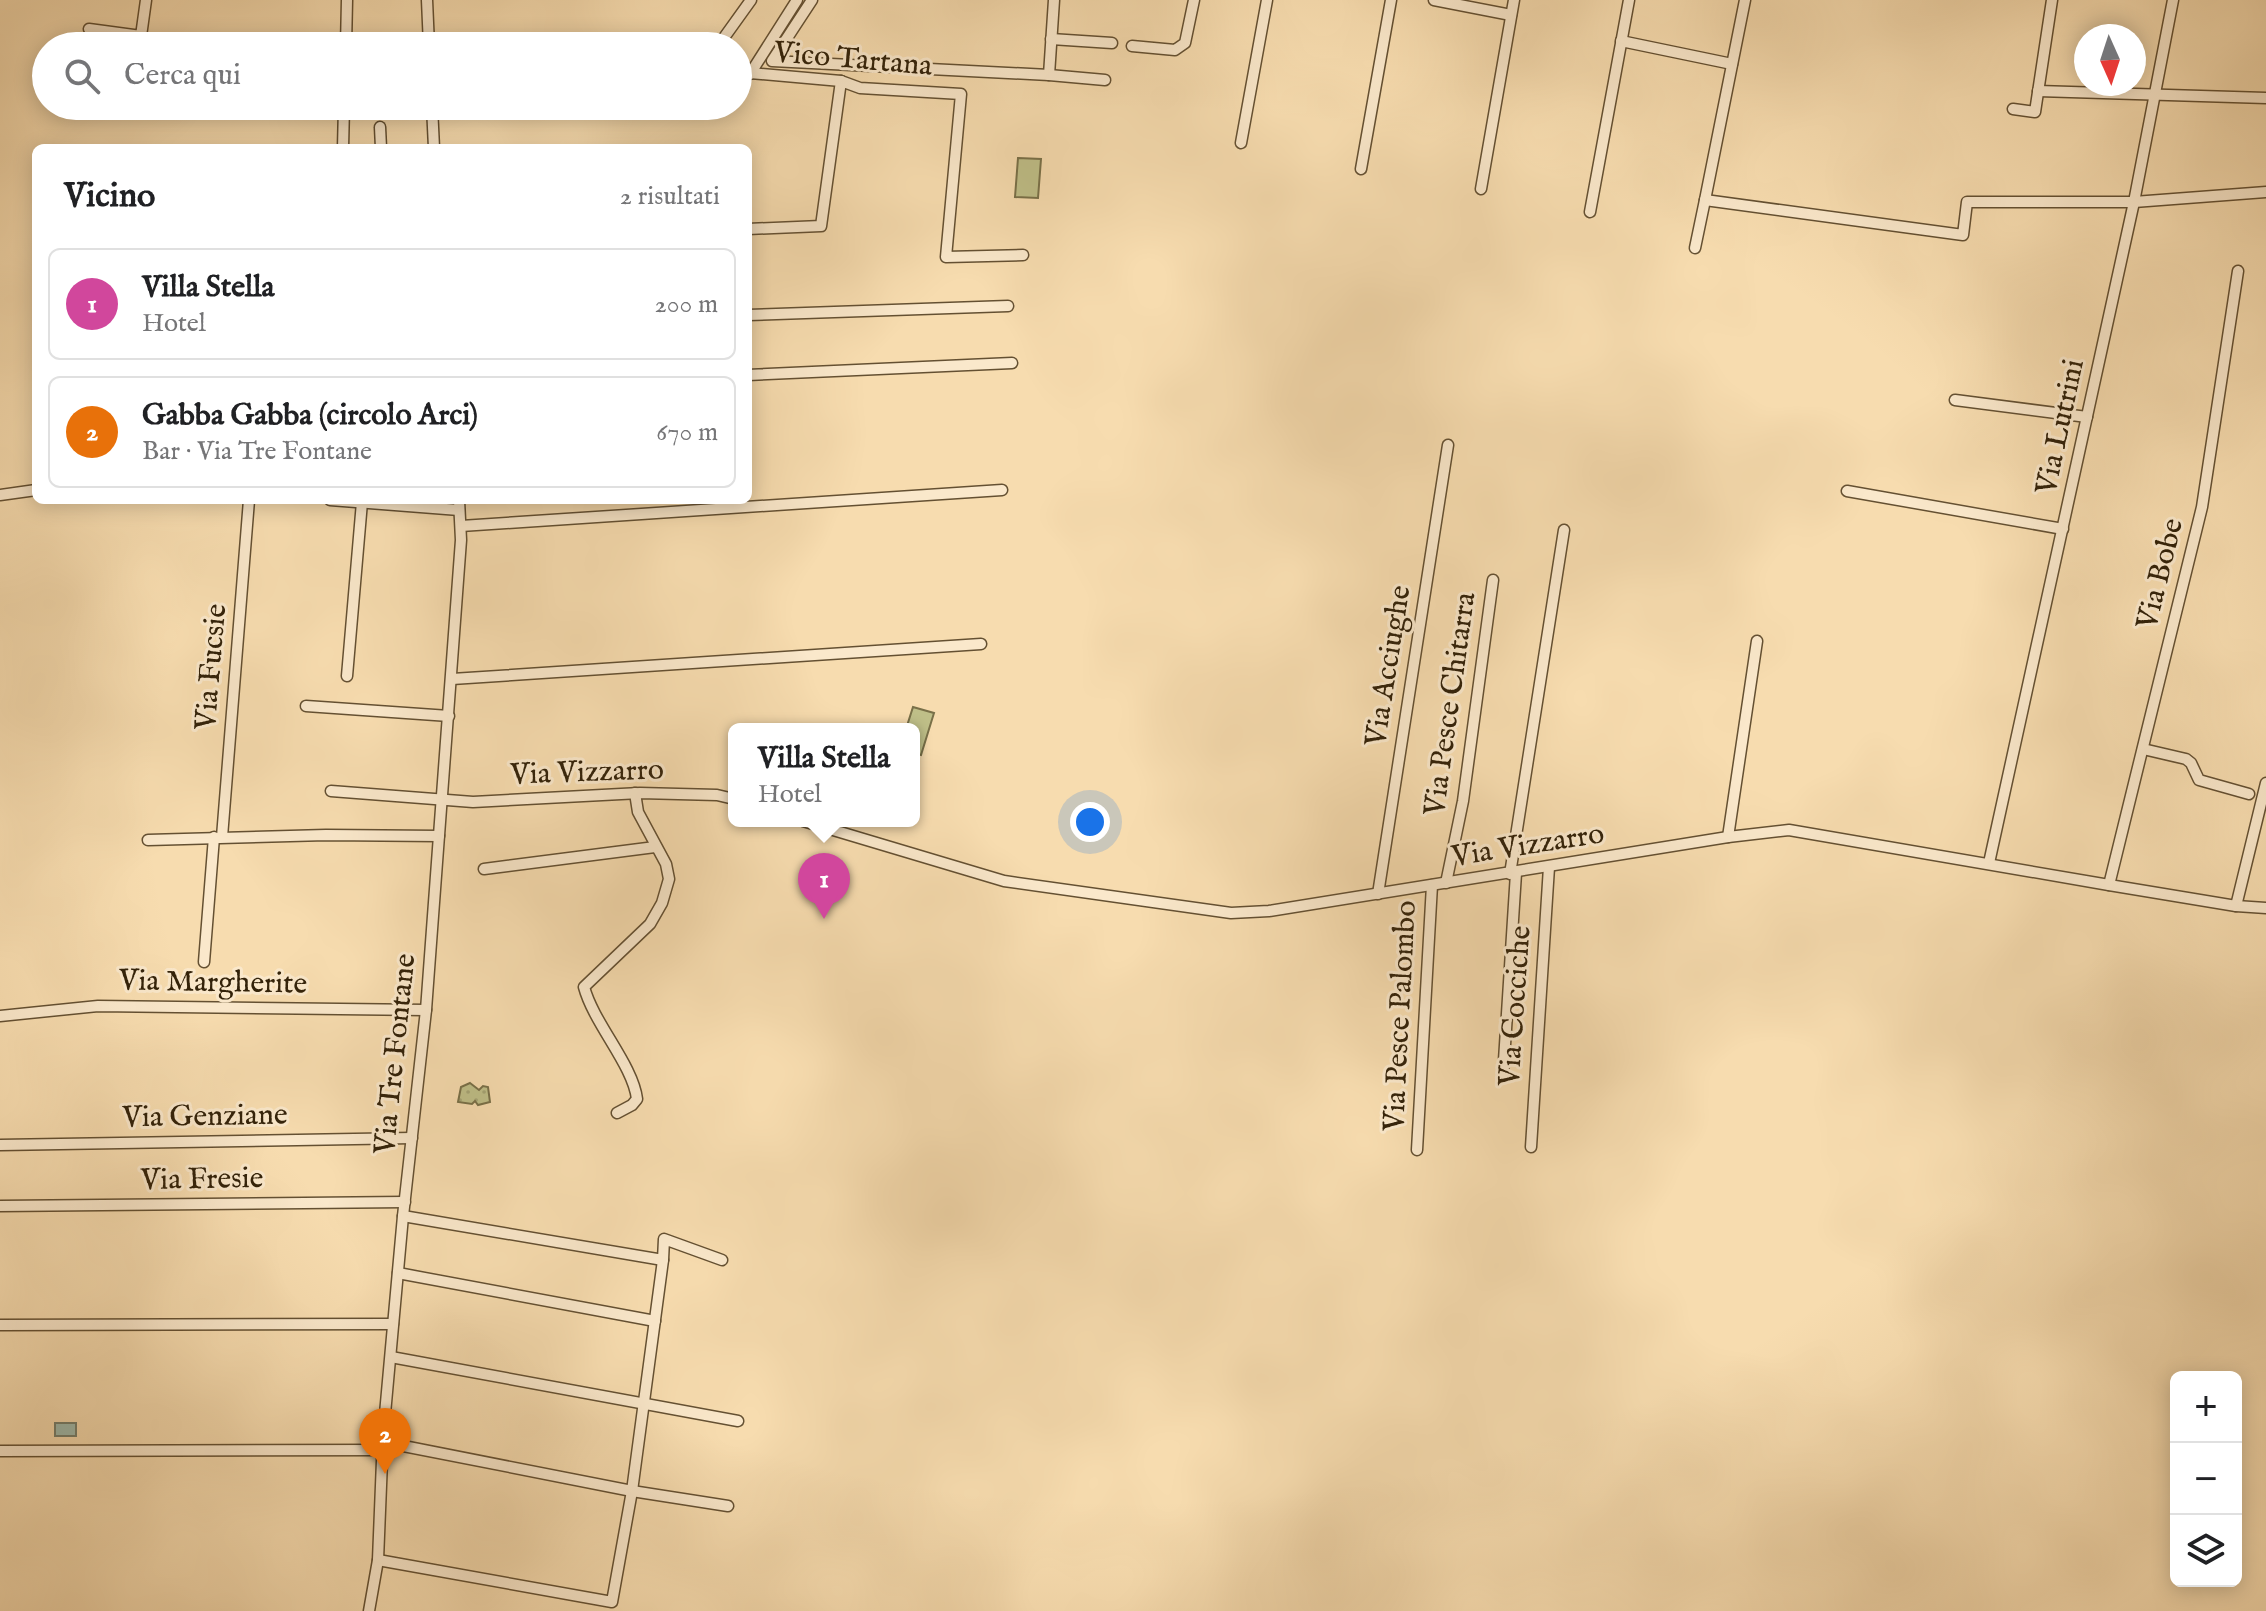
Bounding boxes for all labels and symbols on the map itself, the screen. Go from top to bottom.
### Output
north arrow [2074,24,2146,96]
street label: Vico Tartana [771,34,934,86]
street label: Via Lutrini [2028,356,2094,499]
street label: Via Bobe [2129,515,2193,634]
street label: Via Acciughe [1357,583,1420,750]
street label: Via Pesce Chitarra [1416,590,1485,819]
street label: Via Fucsie [187,602,236,733]
street label: Via Vizzarro [509,751,664,795]
your location [1070,802,1110,842]
street label: Via Vizzarro [1448,815,1607,877]
pin: 1 [798,853,850,919]
street label: Via Pesce Palombo [1376,900,1426,1133]
street label: Via Cocciche [1491,924,1541,1089]
street label: Via Tre Fontane [366,952,425,1157]
street label: Via Margherite [118,962,307,1004]
street label: Via Genziane [121,1097,288,1137]
street label: Via Fresie [139,1160,264,1200]
pin: 2 [359,1408,411,1474]

